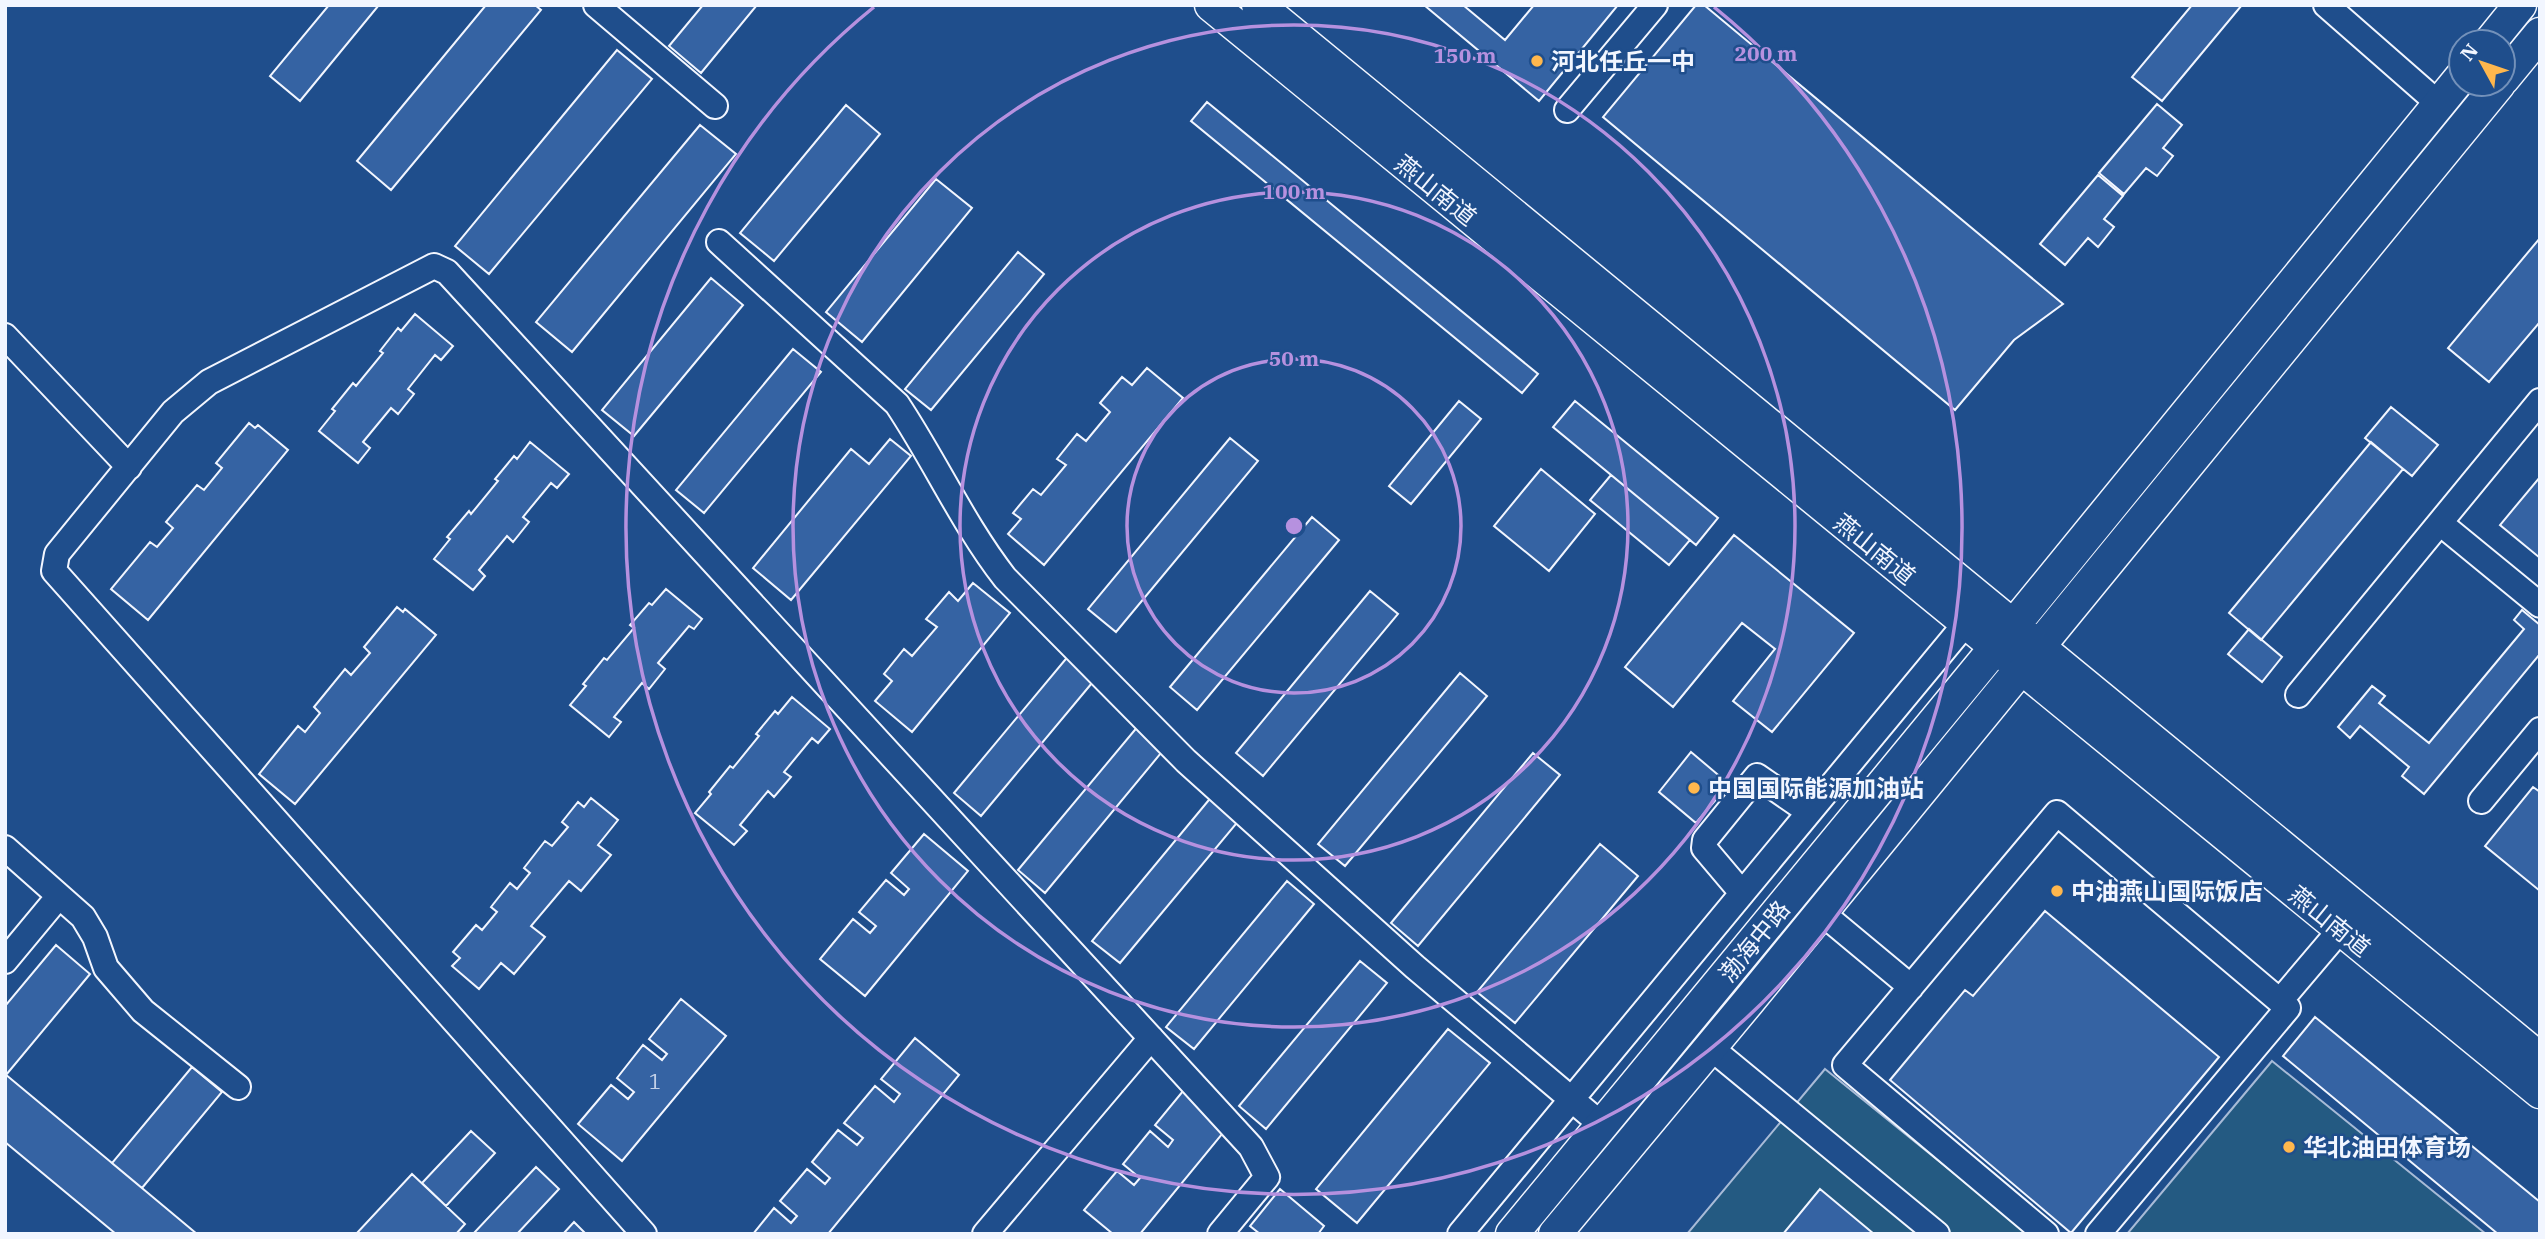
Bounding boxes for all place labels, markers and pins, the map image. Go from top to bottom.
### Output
place label: 河北任丘一中 [1551,45,1695,77]
marker: 河北任丘一中 [1529,53,1545,69]
centre of rings [1282,514,1306,538]
place label: 中国国际能源加油站 [1708,772,1924,804]
marker: 中国国际能源加油站 [1686,780,1702,796]
place label: 中油燕山国际饭店 [2071,875,2263,907]
marker: 中油燕山国际饭店 [2049,883,2065,899]
place label: 华北油田体育场 [2303,1131,2471,1163]
marker: 华北油田体育场 [2281,1139,2297,1155]

